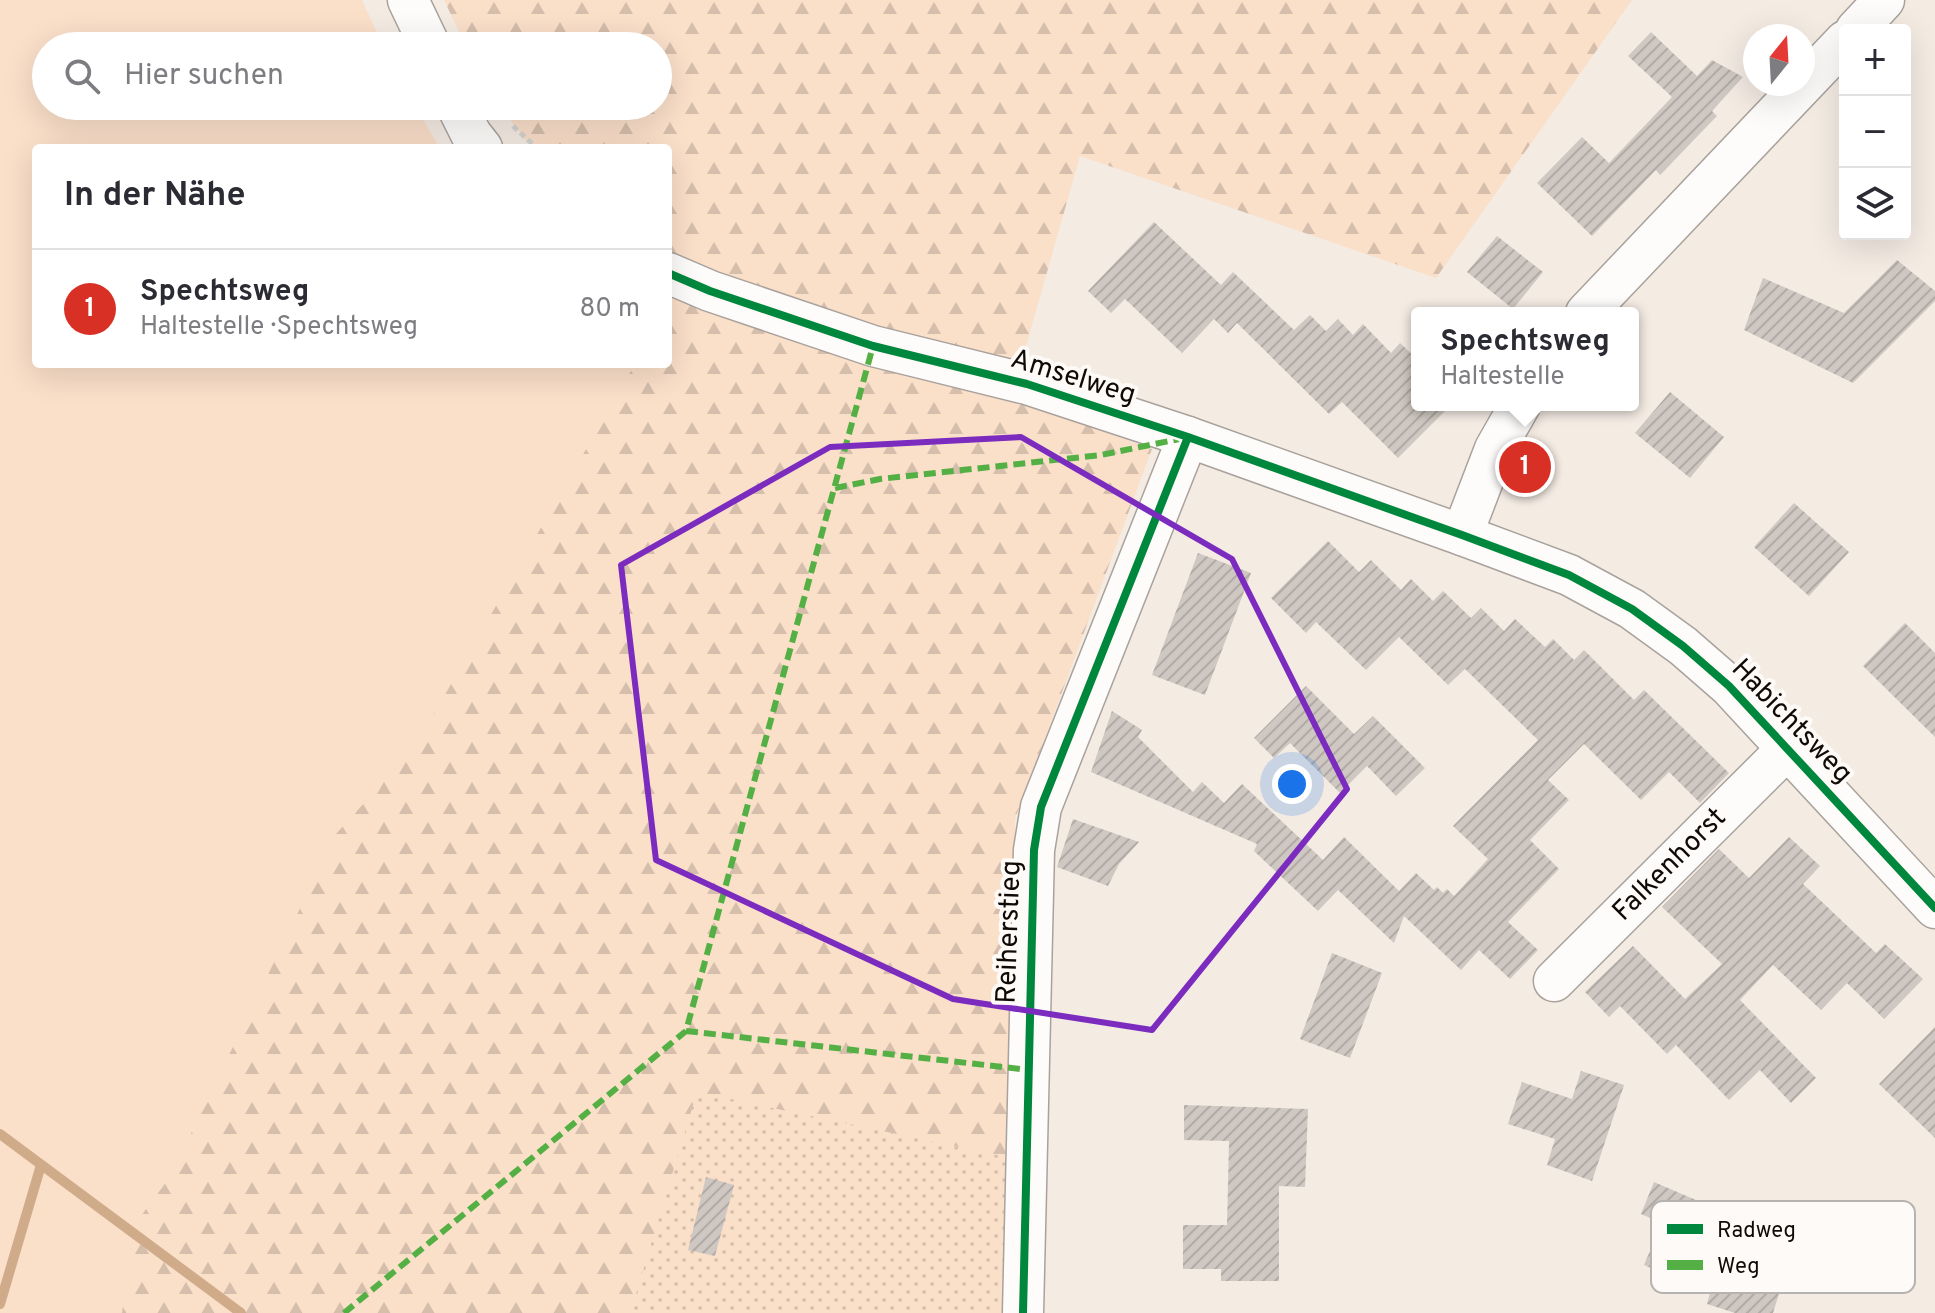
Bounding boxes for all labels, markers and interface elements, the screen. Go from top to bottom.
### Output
north arrow [1743,24,1815,96]
map controls [1839,24,1911,240]
button: + [1839,24,1911,96]
search box [32,32,672,120]
icon: search [60,54,104,98]
text: Hier suchen [124,58,284,95]
button: − [1839,96,1911,168]
button: layers [1839,168,1911,240]
text: In der Nähe [64,175,246,218]
text: Spechtsweg [140,274,309,311]
text: 1 [85,293,95,326]
text: 80 m [580,293,640,326]
popup [1411,307,1639,411]
text: Haltestelle · Spechtsweg [140,311,418,344]
text: Spechtsweg [1440,324,1610,361]
street label: Amselweg [1006,342,1140,414]
text: Haltestelle [1440,361,1565,394]
pin: 1 [1499,437,1551,497]
street label: Habichtsweg [1723,652,1859,792]
your location [1272,764,1312,804]
street label: Falkenhorst [1606,801,1735,930]
street label: Reiherstieg [990,860,1030,1004]
legend [1651,1201,1915,1293]
text: Radweg [1717,1218,1796,1245]
text: Weg [1717,1254,1760,1281]

